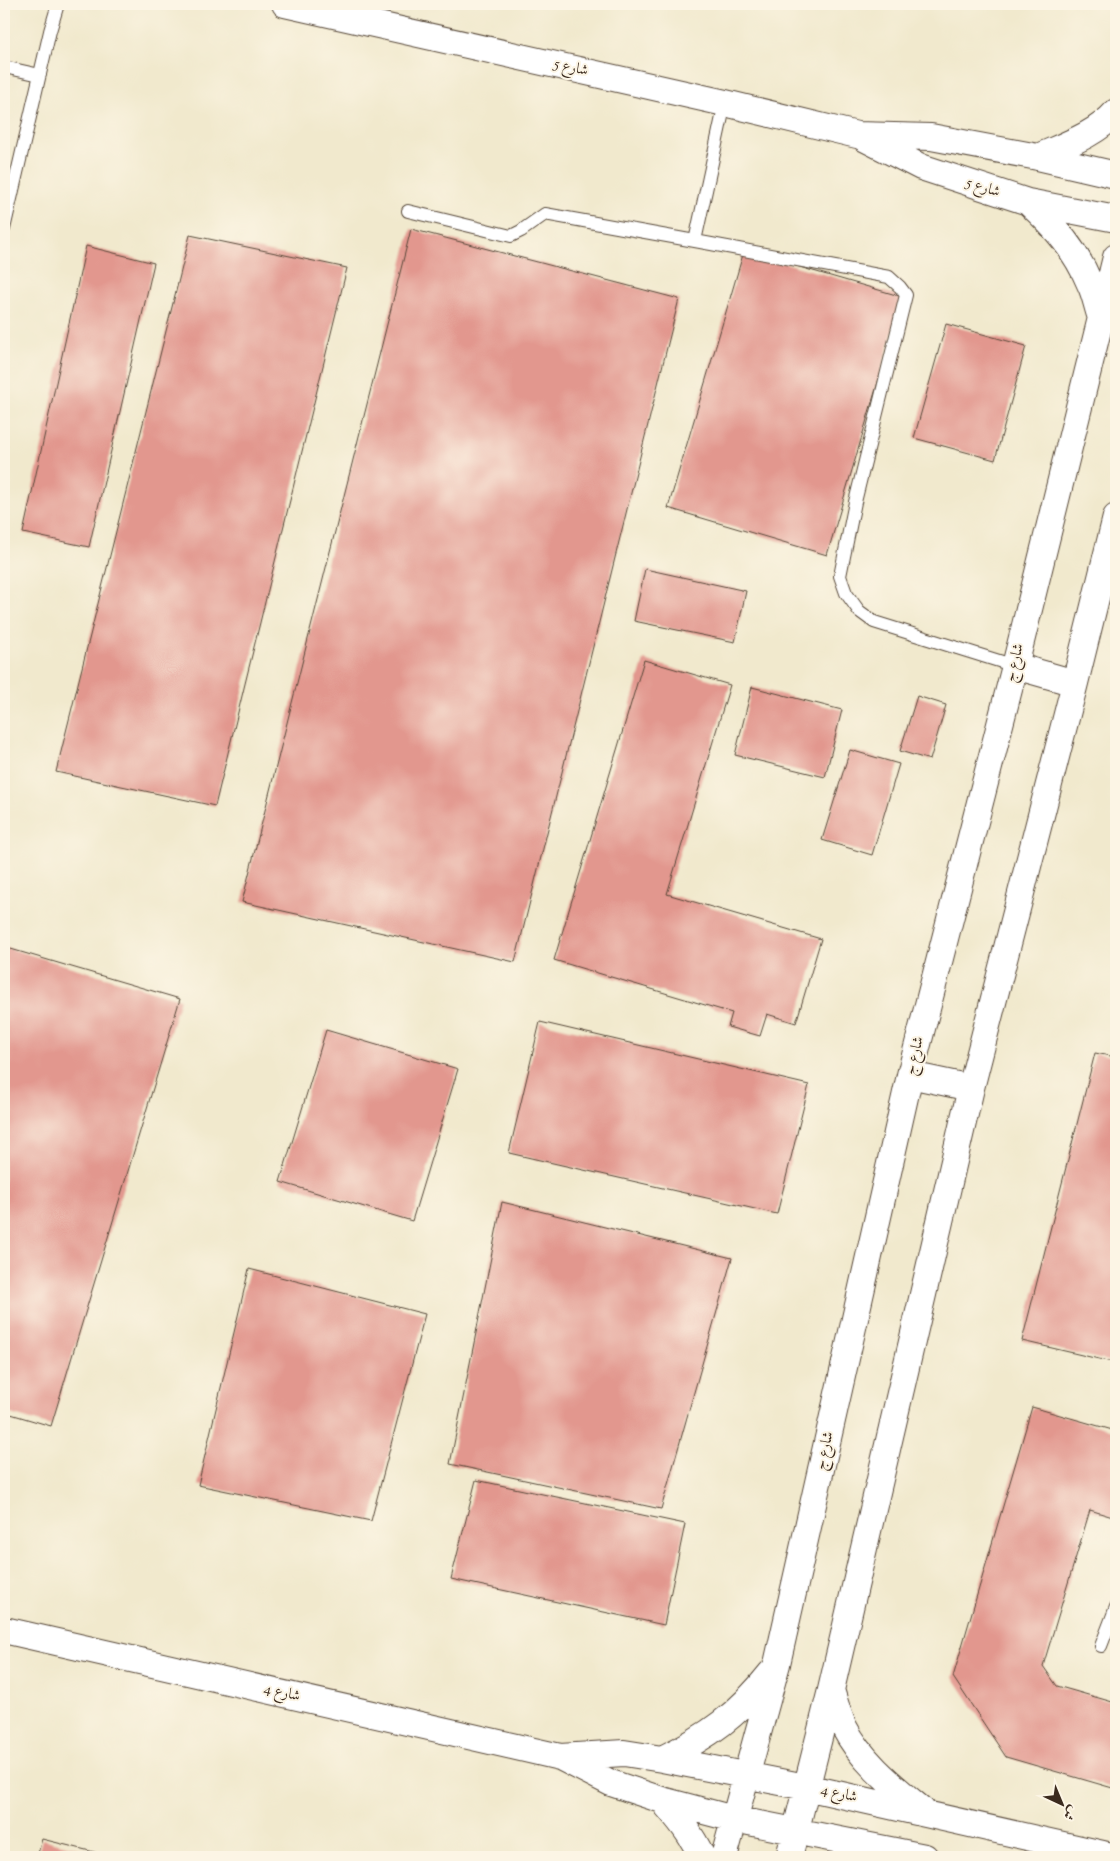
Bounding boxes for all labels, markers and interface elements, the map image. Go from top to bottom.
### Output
street label: شارع 5 [551,54,590,83]
street label: شارع 5 [962,172,1003,204]
street label: شارع ج [1000,641,1031,685]
street label: شارع ج [900,1034,931,1078]
street label: شارع ج [810,1430,841,1473]
street label: شارع 4 [261,1679,302,1708]
north arrow [1038,1778,1088,1828]
street label: شارع 4 [818,1780,859,1809]
text: ش [1058,1800,1082,1824]

